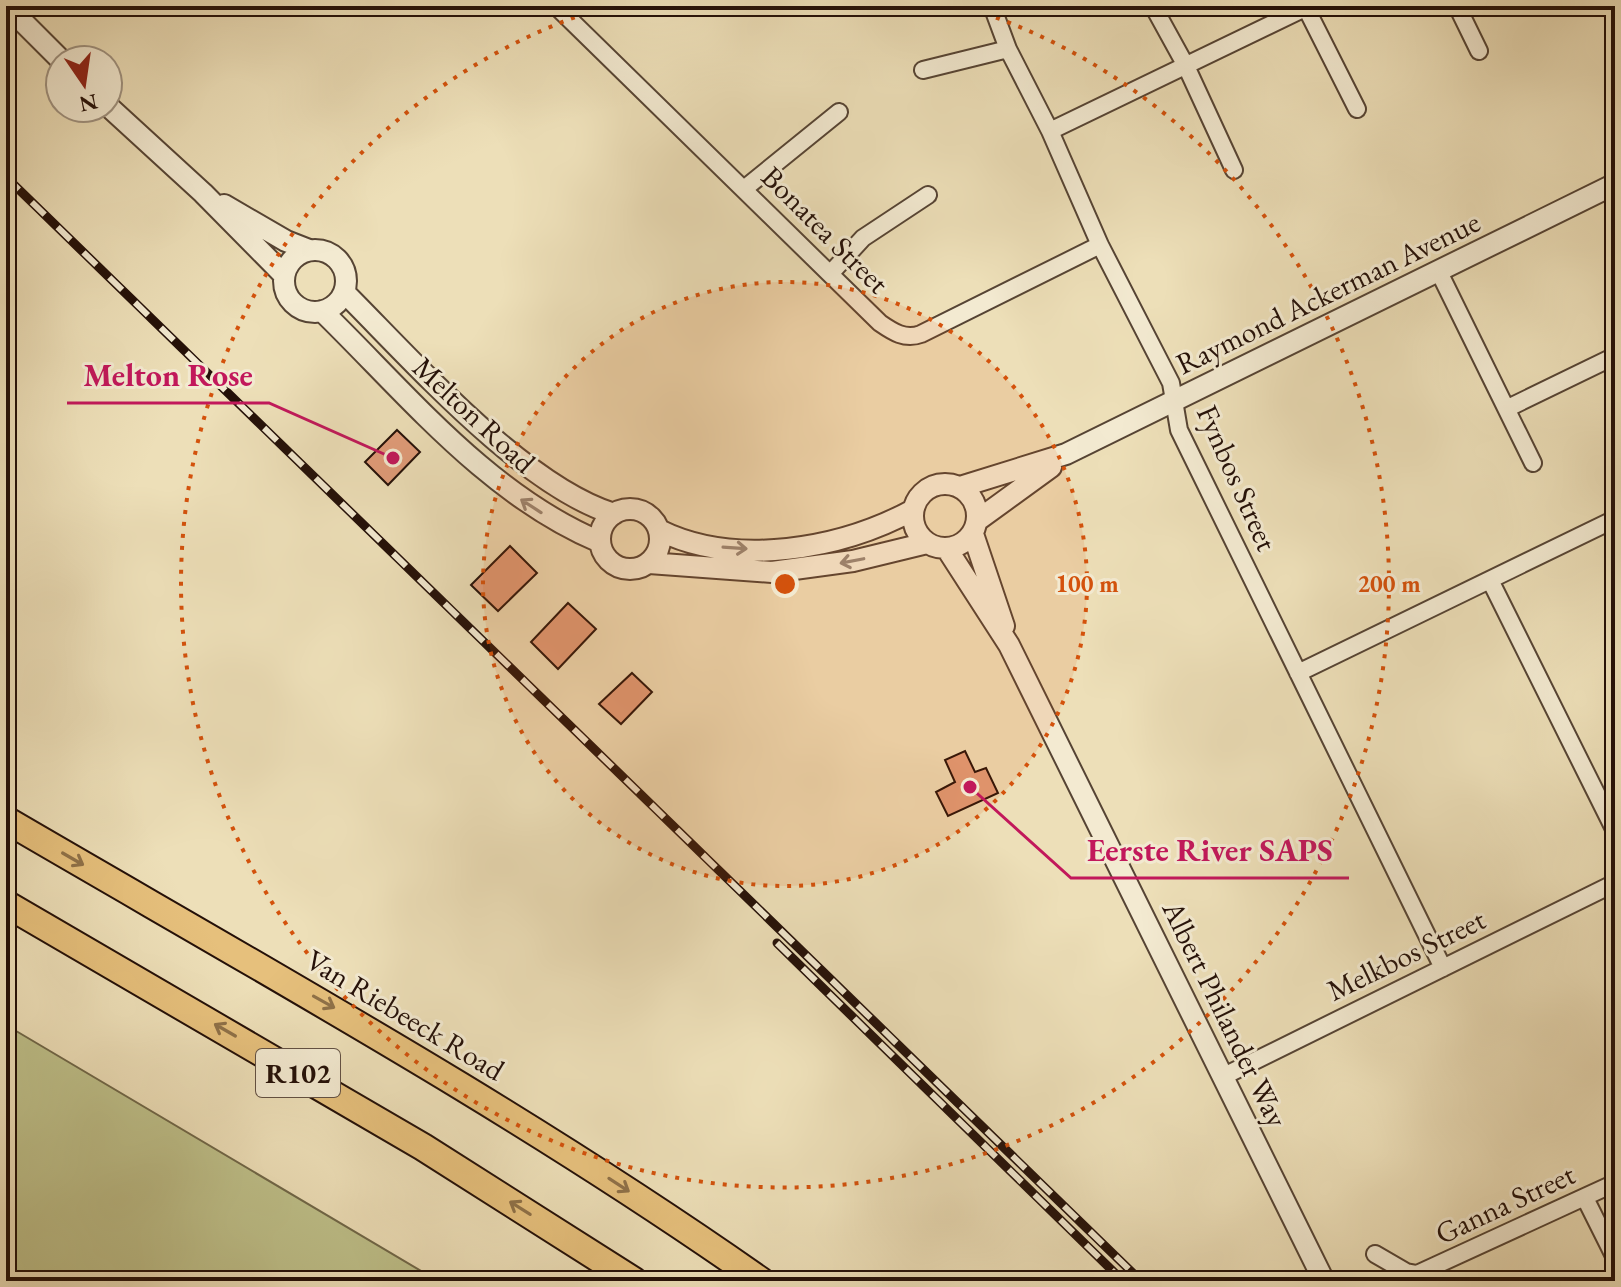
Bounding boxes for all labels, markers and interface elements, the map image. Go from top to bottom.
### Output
north arrow [44,44,124,124]
text: N [76,87,100,119]
street label: Bonatea Street [753,157,898,302]
street label: Raymond Ackerman Avenue [1169,202,1486,383]
callout: Melton Rose [67,347,269,403]
street label: Melton Road [405,348,545,482]
text: Melton Rose [83,354,253,396]
street label: Fynbos Street [1188,399,1287,557]
one-way arrow [520,497,543,513]
one-way arrow [721,541,747,556]
one-way arrow [839,555,865,570]
text: 100 m [1055,568,1119,599]
text: 200 m [1357,568,1421,599]
centre of rings [771,570,799,598]
callout: Eerste River SAPS [1071,822,1349,878]
text: Eerste River SAPS [1087,829,1333,871]
one-way arrow [61,851,84,867]
street label: Albert Philander Way [1153,893,1298,1134]
street label: Melkbos Street [1320,899,1492,1010]
street label: Van Riebeeck Road [299,940,512,1090]
one-way arrow [311,995,335,1010]
one-way arrow [214,1022,238,1037]
road number: R102 [256,1049,340,1097]
street label: Ganna Street [1429,1154,1581,1253]
one-way arrow [608,1177,630,1194]
one-way arrow [509,1200,532,1216]

